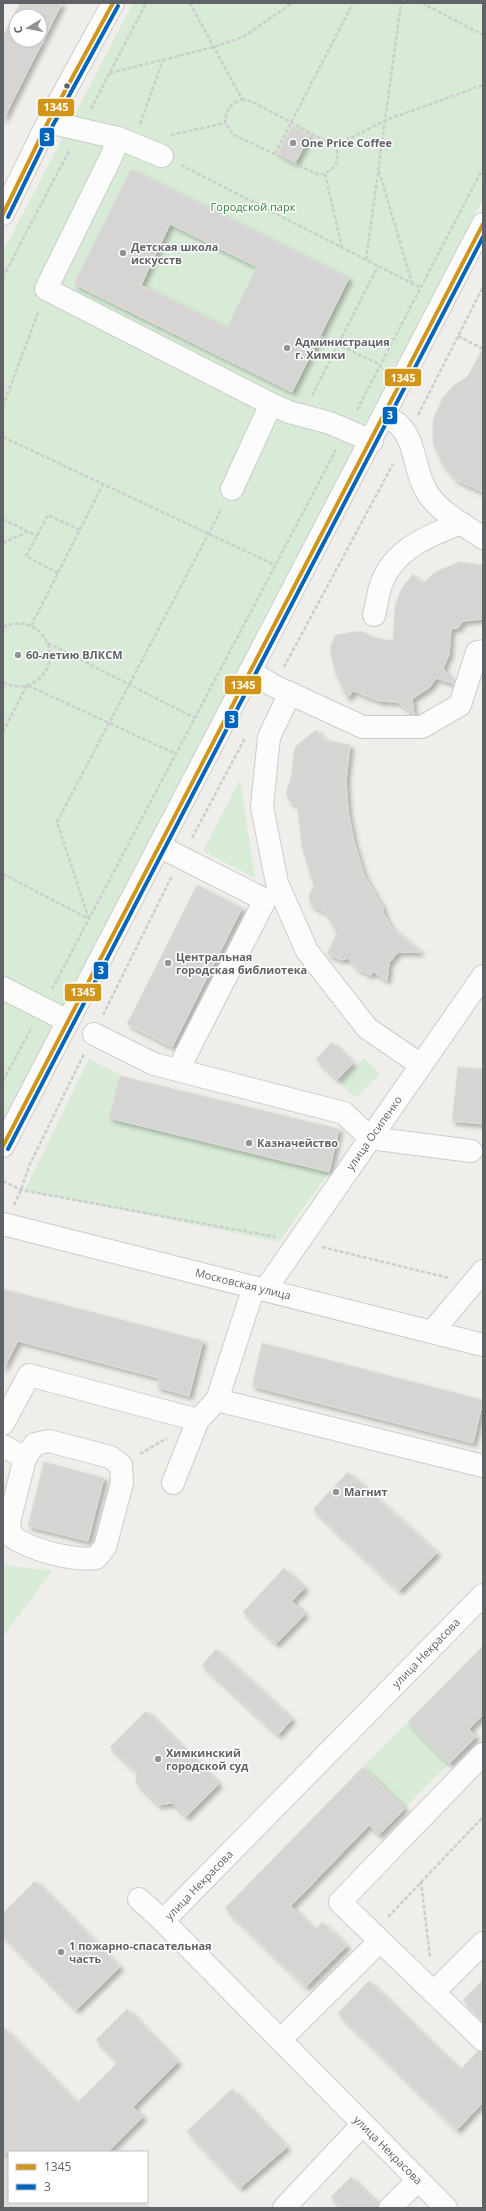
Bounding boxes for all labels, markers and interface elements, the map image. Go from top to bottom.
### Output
north arrow [8,8,48,48]
text: С [10,25,26,35]
unlabelled marker [62,81,72,91]
line badge: 1345 [37,98,75,117]
text: 1345 [43,99,69,114]
line badge: 3 [39,127,55,147]
text: 3 [44,129,50,144]
place label: One Price Coffee [301,135,392,150]
marker: One Price Coffee [288,138,298,148]
park label: Городской парк [211,199,296,214]
place label: Детская школа искусств [131,239,219,267]
marker: Детская школа искусств [118,248,128,258]
place label: Администрация г. Химки [295,334,390,362]
marker: Администрация г. Химки [282,343,292,353]
line badge: 1345 [384,368,422,387]
text: 1345 [390,370,416,385]
line badge: 3 [382,406,398,425]
text: 3 [387,407,393,422]
place label: 60-летию ВЛКСМ [26,647,123,662]
marker: 60-летию ВЛКСМ [13,650,23,660]
line badge: 1345 [224,675,262,695]
text: 1345 [230,677,256,692]
line badge: 3 [224,710,239,729]
text: 3 [229,711,235,726]
place label: Центральная городская библиотека [176,949,307,977]
marker: Центральная городская библиотека [163,958,173,968]
line badge: 3 [93,961,109,980]
text: 3 [98,962,104,977]
line badge: 1345 [64,983,102,1002]
text: 1345 [70,984,96,999]
street label: улица Осипенко [342,1092,405,1173]
place label: Казначейство [257,1135,338,1150]
marker: Казначейство [244,1138,254,1148]
street label: Московская улица [194,1264,293,1303]
place label: Магнит [344,1484,388,1499]
marker: Магнит [331,1487,341,1497]
street label: улица Некрасова [388,1614,463,1691]
place label: Химкинский городской суд [166,1745,249,1773]
marker: Химкинский городской суд [153,1754,163,1764]
street label: улица Некрасова [161,1846,236,1923]
place label: 1 пожарно-спасательная часть [69,1938,212,1966]
marker: 1 пожарно-спасательная часть [56,1947,66,1957]
street label: улица Некрасова [351,2112,426,2187]
legend [8,2151,148,2203]
text: 1345 [44,2158,72,2175]
text: 3 [44,2178,51,2195]

